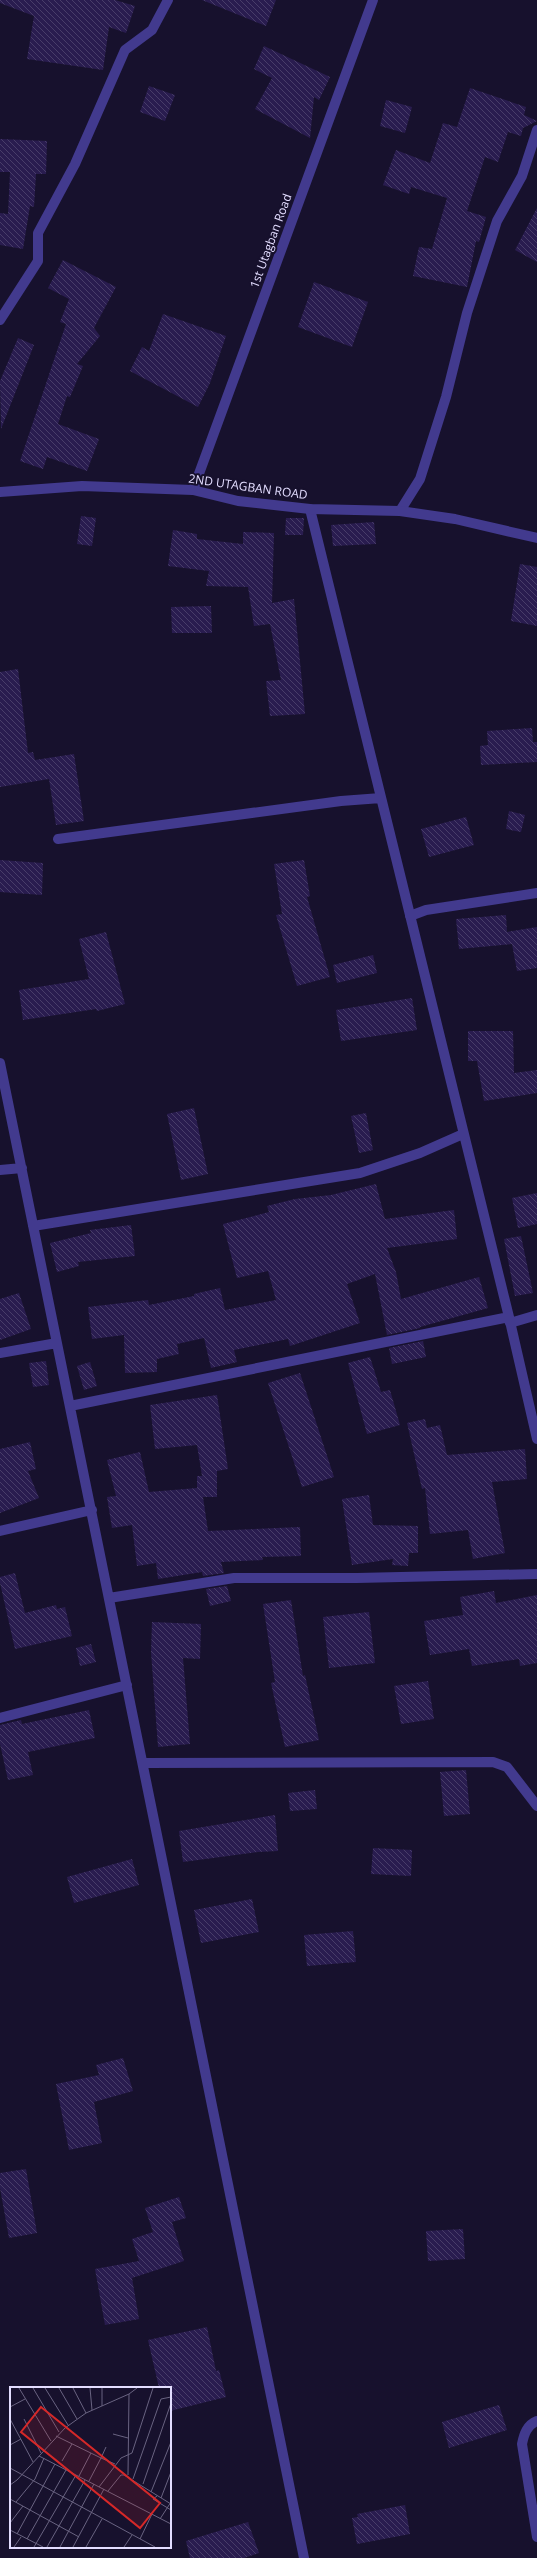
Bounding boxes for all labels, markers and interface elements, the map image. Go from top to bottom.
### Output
street label: 1st Utagban Road [246,191,296,290]
street label: 2ND UTAGBAN ROAD [188,470,309,503]
inset map [10,2387,171,2548]

